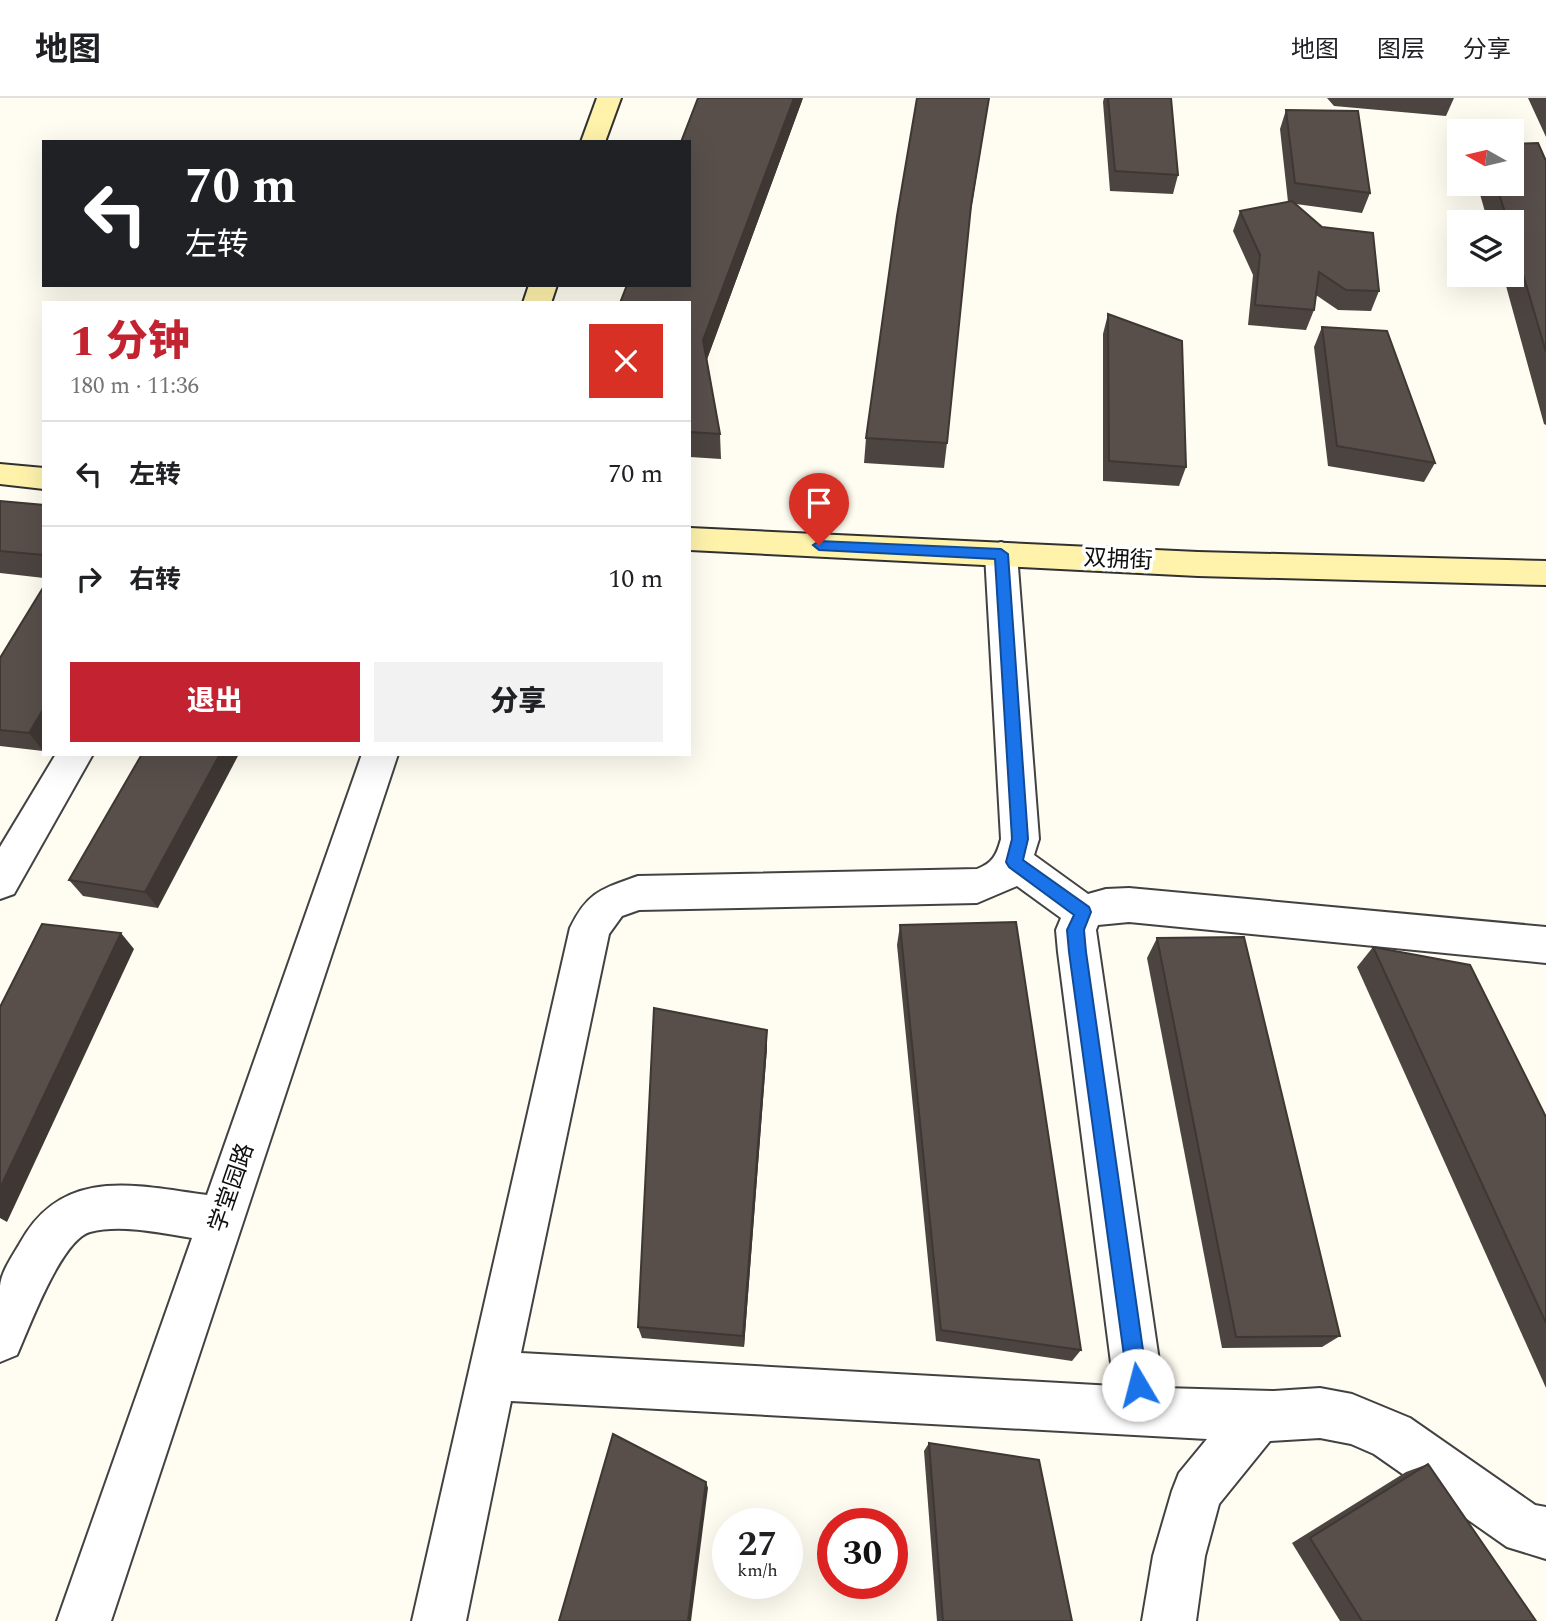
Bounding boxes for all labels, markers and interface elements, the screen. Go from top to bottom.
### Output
text: 地图 [35,25,101,75]
text: 地图 [1291,32,1339,68]
text: 图层 [1377,32,1425,68]
text: 分享 [1463,32,1511,68]
north arrow [1447,119,1524,196]
map controls [1447,119,1524,287]
text: 70 m [185,150,296,225]
icon: left [70,168,161,259]
button: layers [1447,210,1524,287]
text: 左转 [185,221,249,270]
text: 1 分钟 [70,311,190,374]
button: close [589,324,663,398]
text: 180 m · 11:36 [70,369,199,404]
text: 70 m [608,454,663,494]
icon: left [70,455,108,493]
text: 左转 [129,455,181,495]
pin [789,473,849,545]
icon: arrive [800,484,838,522]
street label: 双拥街 [1083,541,1153,579]
text: 10 m [608,559,663,599]
icon: right [70,560,108,598]
text: 右转 [129,560,181,600]
button: 退出 [70,662,360,742]
button: 分享 [374,662,663,742]
street label: 学堂园路 [200,1139,264,1237]
position arrow [1101,1348,1175,1422]
speed limit sign: 30 [817,1508,908,1599]
text: 27 [738,1518,777,1571]
text: km/h [737,1557,778,1584]

